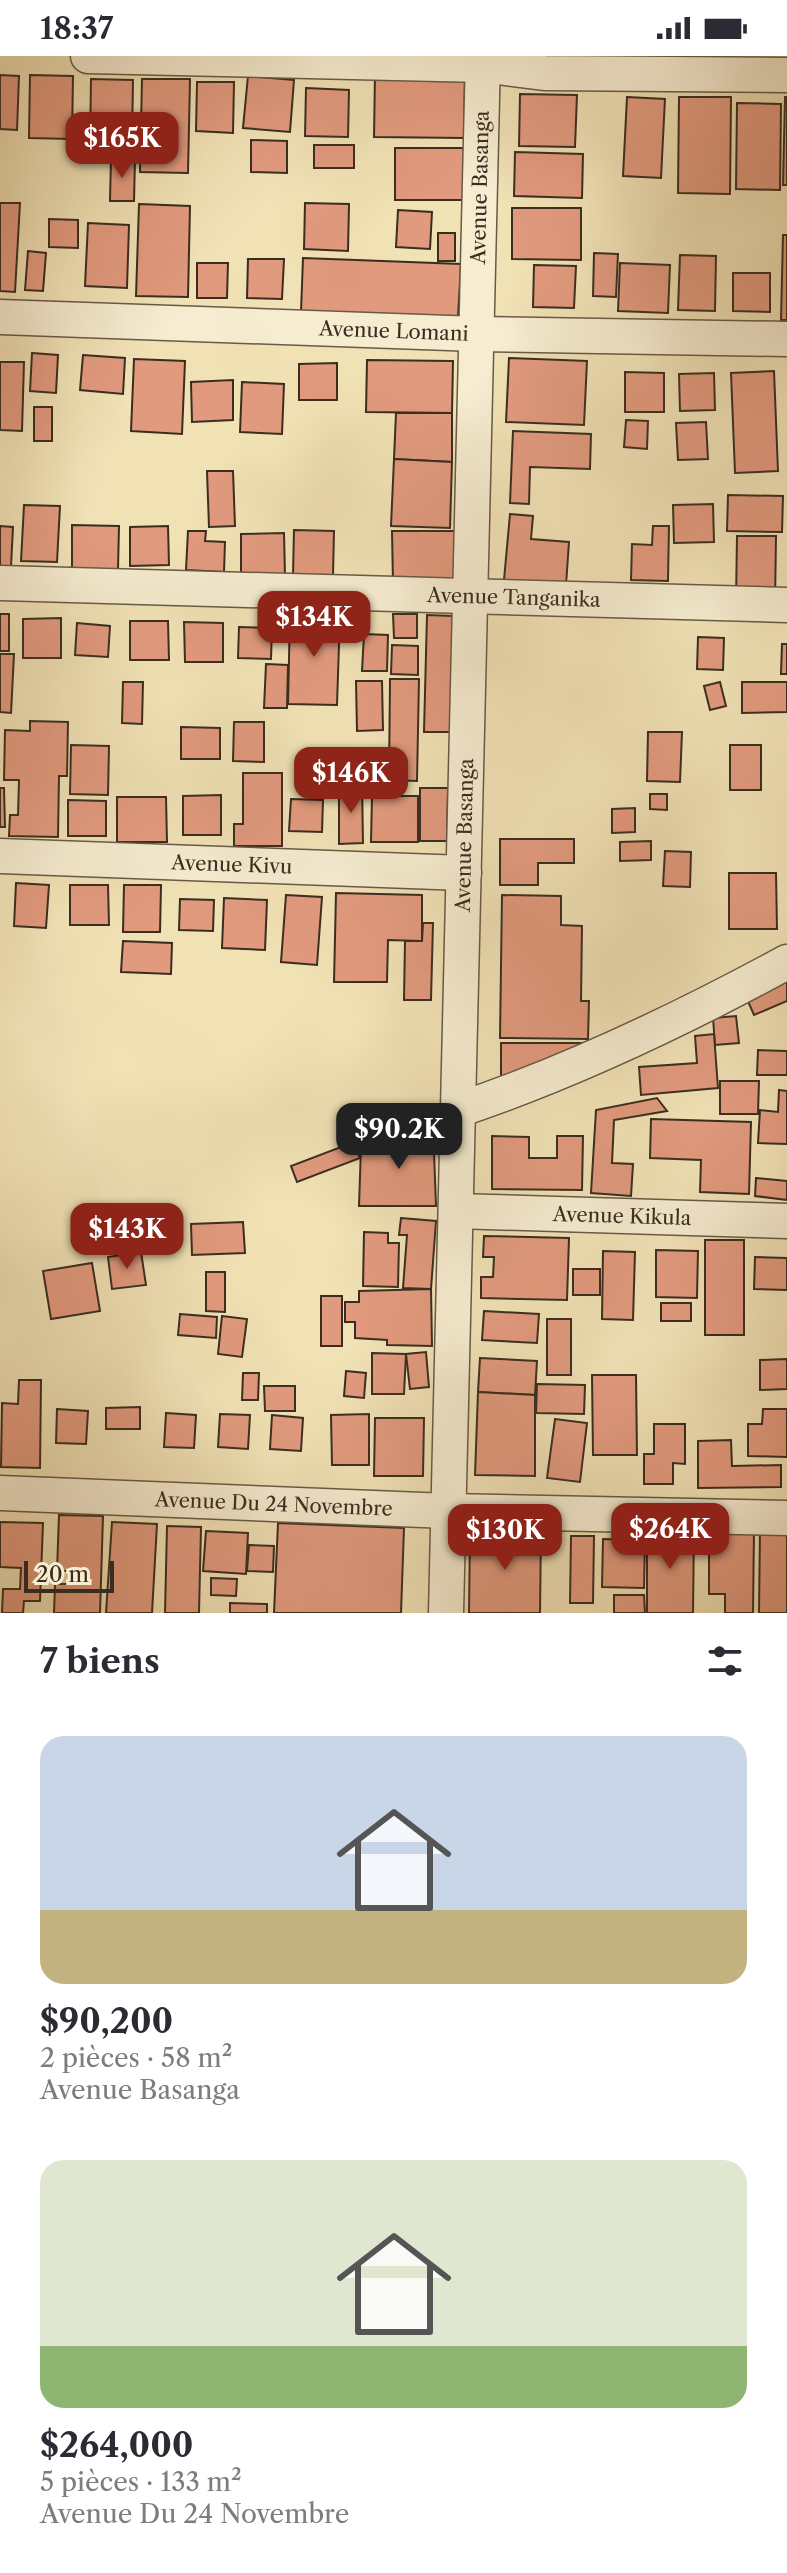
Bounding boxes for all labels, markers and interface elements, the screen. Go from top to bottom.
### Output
text: 18:37 [40,10,113,47]
street label: Avenue Basanga [466,110,494,266]
pin: $165K [66,112,178,180]
text: $165K [84,122,160,154]
street label: Avenue Lomani [318,316,469,346]
street label: Avenue Tanganika [426,583,601,612]
pin: $134K [258,591,370,659]
text: $134K [275,601,353,633]
pin: $146K [295,747,407,815]
text: $146K [312,757,390,789]
street label: Avenue Basanga [451,758,478,913]
street label: Avenue Kivu [170,850,293,879]
pin: $90.2K [334,1103,464,1171]
text: $90.2K [354,1113,444,1145]
street label: Avenue Kikula [551,1202,692,1230]
pin: $143K [71,1203,183,1271]
text: $143K [88,1213,166,1245]
street label: Avenue Du 24 Novembre [153,1487,393,1521]
pin: $264K [614,1503,726,1571]
pin: $130K [449,1504,561,1572]
text: $264K [629,1513,711,1545]
text: $130K [466,1514,544,1546]
scale bar [24,1557,114,1593]
text: 20 m [36,1561,89,1588]
icon: filters [703,1639,747,1683]
text: 7 biens [40,1640,160,1682]
icon: home [322,1788,466,1932]
text: $90,200 [40,2000,173,2042]
text: 2 pièces · 58 m² [40,2042,232,2074]
text: Avenue Basanga [40,2074,240,2106]
icon: home [322,2212,466,2356]
text: $264,000 [40,2424,193,2466]
text: 5 pièces · 133 m² [40,2466,242,2498]
text: Avenue Du 24 Novembre [40,2498,349,2530]

